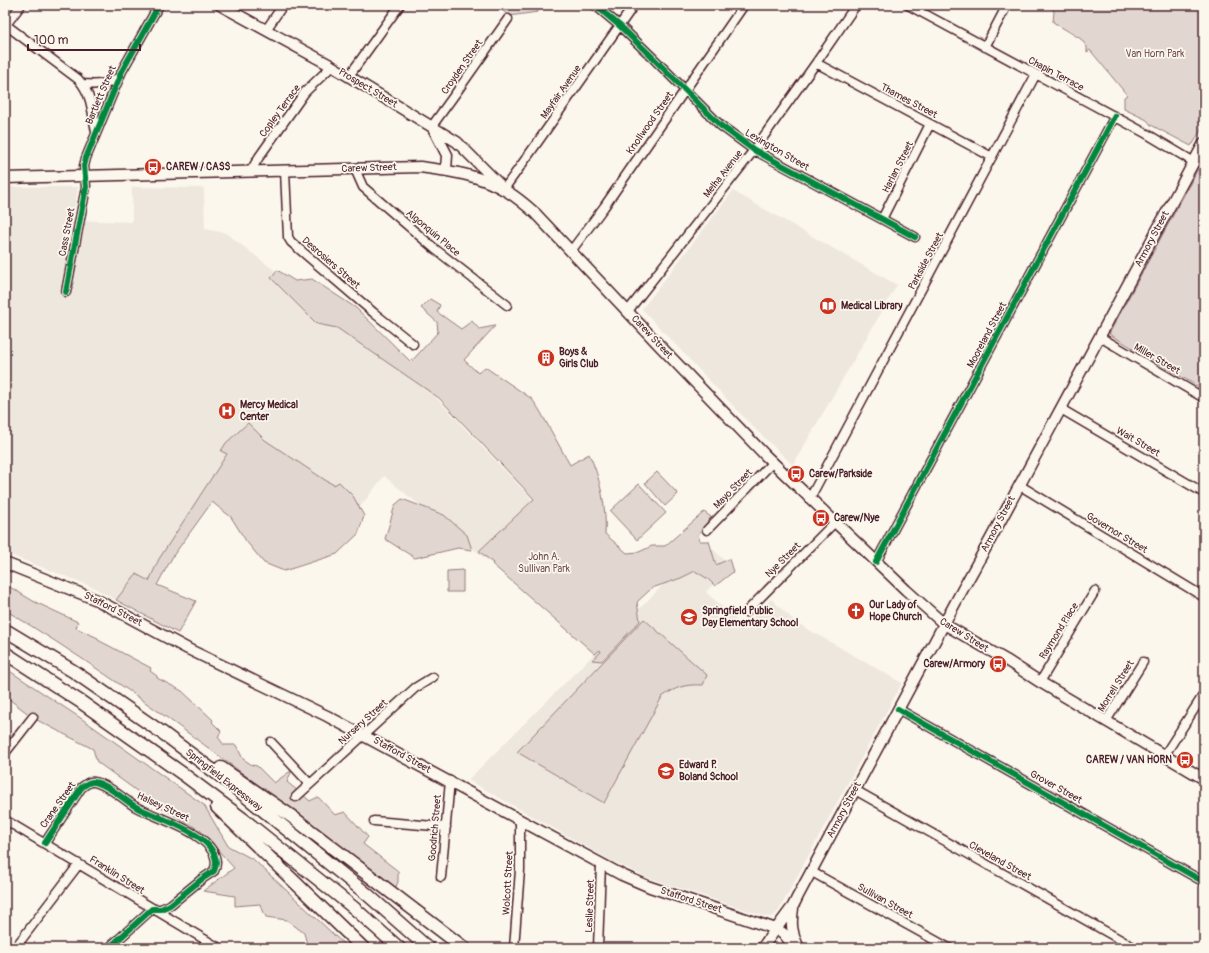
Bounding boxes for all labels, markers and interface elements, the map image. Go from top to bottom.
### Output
scale bar [28,26,140,52]
text: 100 m [34,33,69,48]
street label: Croyden Street [439,37,486,97]
park label: Van Horn Park [1126,48,1185,60]
street label: Chapin Terrace [1026,54,1086,94]
street label: Bartlett Street [83,63,119,126]
street label: Mayfair Avenue [538,63,584,121]
street label: Prospect Street [336,66,400,111]
street label: Thames Street [879,81,940,121]
street label: Copley Terrace [257,82,303,140]
street label: Knollwood Street [624,89,677,157]
street label: Lexington Street [743,127,812,174]
street label: Harlan Street [880,138,917,195]
street label: Melha Avenue [701,148,745,200]
bus stop icon: CAREW / CASS [143,157,163,177]
place label: CAREW / CASS [166,161,231,173]
street label: Carew Street [341,161,398,175]
street label: Cass Street [56,206,78,257]
street label: Algonquin Place [404,207,462,259]
street label: Armory Street [1132,208,1172,269]
street label: Parkside Street [906,230,947,292]
street label: Desrosiers Street [300,235,363,292]
library icon: Medical Library [818,296,838,316]
street label: Mooreland Street [965,299,1010,370]
place label: Medical Library [841,300,903,312]
street label: Carew Street [629,313,676,362]
street label: Miller Street [1132,341,1183,378]
place label: Boys & Girls Club [559,346,599,370]
building icon: Boys & Girls Club [536,348,556,368]
place label: Mercy Medical Center [240,399,298,423]
hospital icon: Mercy Medical Center [217,401,237,421]
street label: Wait Street [1114,425,1163,460]
bus stop icon: Carew/Parkside [786,464,806,484]
street label: Mayo Street [711,466,756,511]
place label: Carew/Parkside [809,468,873,480]
street label: Armory Street [978,493,1018,554]
bus stop icon: Carew/Nye [811,508,831,528]
street label: Governor Street [1084,510,1151,556]
place label: Carew/Nye [834,512,880,524]
street label: Nye Street [763,539,804,580]
park label: John A. Sullivan Park [518,551,571,575]
street label: Stafford Street [82,589,145,629]
place label: Our Lady of Hope Church [869,599,922,623]
church icon: Our Lady of Hope Church [846,601,866,621]
street label: Raymond Place [1037,601,1081,661]
place label: Springfield Public Day Elementary School [702,605,798,629]
school or university icon: Springfield Public Day Elementary School [679,607,699,627]
street label: Carew Street [937,615,991,655]
bus stop icon: Carew/Armory [988,654,1008,674]
street label: Morrell Street [1095,657,1137,714]
place label: Carew/Armory [923,658,986,670]
street label: Nursery Street [336,696,391,747]
street label: Stafford Street [371,734,434,776]
street label: Springfield Expressway [183,746,265,814]
bus stop icon: CAREW / VAN HORN [1175,750,1195,770]
place label: CAREW / VAN HORN [1086,754,1172,766]
place label: Edward P. Boland School [679,759,738,783]
school or university icon: Edward P. Boland School [656,761,676,781]
street label: Grover Street [1028,768,1085,807]
street label: Crane Street [38,779,79,831]
street label: Armory Street [824,779,864,840]
street label: Halsey Street [135,790,192,825]
street label: Goodrich Street [426,793,444,862]
street label: Cleveland Street [967,839,1034,884]
street label: Wolcott Street [500,850,516,915]
street label: Franklin Street [87,853,148,897]
street label: Leslie Street [583,878,597,933]
street label: Sullivan Street [855,881,916,922]
street label: Stafford Street [659,884,724,916]

